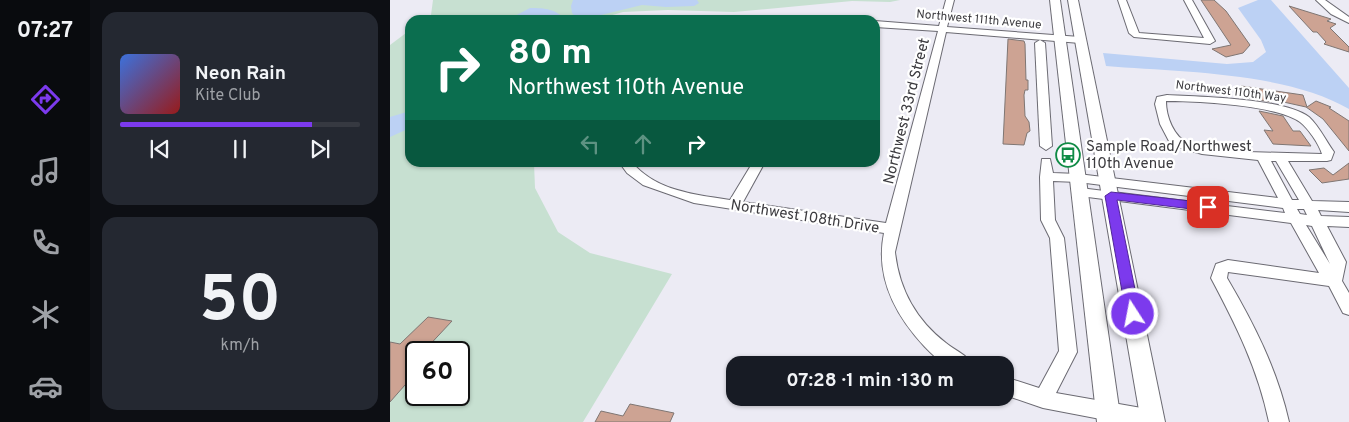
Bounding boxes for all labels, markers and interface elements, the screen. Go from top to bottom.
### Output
street label: Northwest 111th Avenue [916,7,1042,33]
text: 07:27 [17,18,73,45]
text: 80 m [508,32,592,76]
icon: right [425,35,490,100]
street label: Northwest 33rd Street [880,36,935,186]
text: Neon Rain [195,62,286,86]
text: Northwest 110th Avenue [508,75,744,102]
street label: Northwest 110th Way [1175,77,1287,107]
icon: directions [28,82,63,117]
text: Kite Club [195,86,260,106]
icon: left [576,130,604,158]
icon: ahead [629,130,657,158]
icon: right [682,130,710,158]
icon: previous [146,135,174,163]
icon: pause [226,135,254,163]
icon: next [306,135,334,163]
place label: Sample Road/Northwest 110th Avenue [1086,138,1252,174]
bus stop icon: Sample Road/Northwest 110th Avenue [1055,142,1081,168]
icon: music [28,154,63,189]
pin [1187,186,1229,228]
icon: arrive [1194,193,1222,221]
street label: Northwest 108th Drive [729,196,880,239]
icon: phone [28,225,63,260]
text: 50 [199,262,281,344]
position arrow [1106,287,1158,339]
icon: climate [28,297,63,332]
text: km/h [221,336,259,356]
speed limit sign: 60 [405,341,470,406]
icon: car [28,369,63,404]
text: 07:28 · 1 min · 130 m [786,369,954,393]

